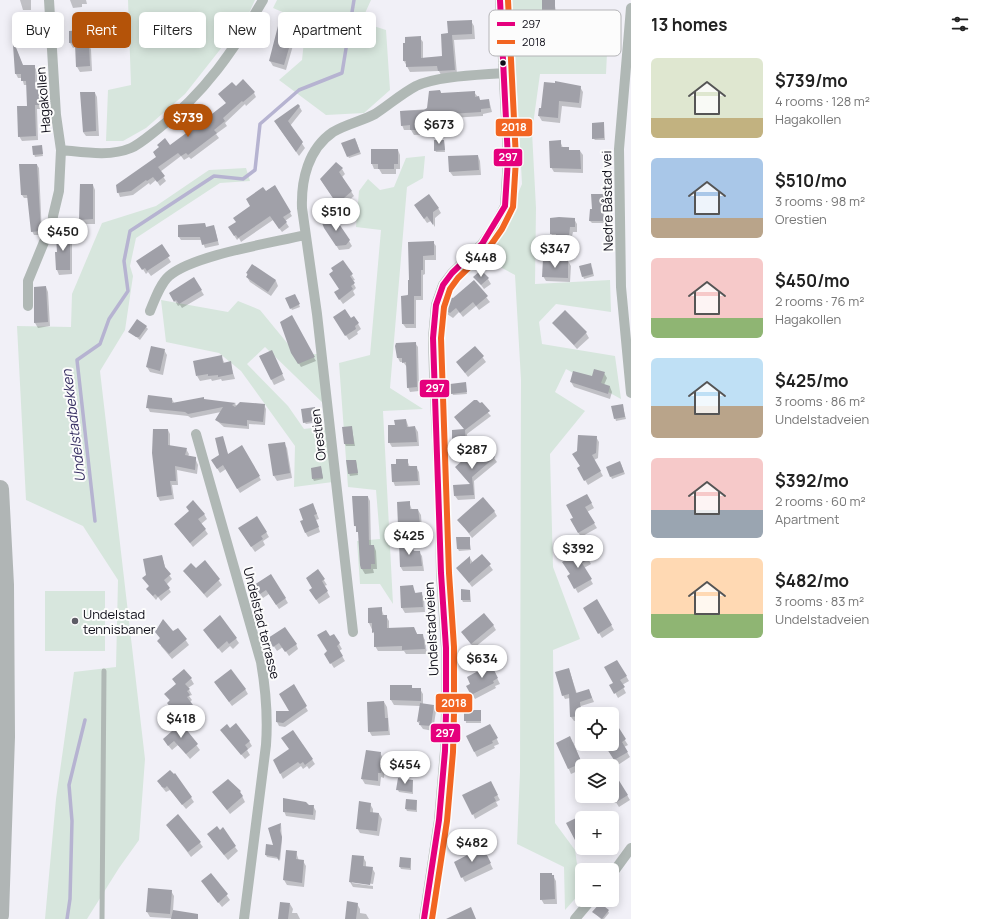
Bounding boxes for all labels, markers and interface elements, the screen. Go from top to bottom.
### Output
legend [489,10,621,56]
chip: Buy [12,12,64,48]
chip: Rent [72,12,131,48]
chip: Filters [139,12,206,48]
chip: New [214,12,270,48]
chip: Apartment [278,12,376,48]
text: 13 homes [651,13,727,36]
icon: filters [949,13,971,35]
text: 297 [522,16,540,31]
text: 2018 [522,34,546,49]
unlabelled marker [498,58,508,68]
street label: Hagakollen [31,66,55,134]
text: $739/mo [775,69,848,92]
icon: home [683,74,731,122]
text: 4 rooms · 128 m² [775,92,870,110]
pin: $739 [164,104,212,138]
text: $739 [173,108,203,126]
text: Hagakollen [775,110,841,128]
pin: $673 [415,111,463,145]
text: $673 [424,115,454,133]
line badge: 2018 [495,118,533,137]
text: 2018 [501,119,527,134]
line badge: 297 [493,148,523,167]
text: 297 [498,149,518,164]
street label: Nedre Båstad vei [597,151,617,251]
text: $510/mo [775,169,847,192]
icon: home [683,174,731,222]
text: 3 rooms · 98 m² [775,192,865,210]
pin: $510 [312,198,360,232]
text: $510 [321,202,351,220]
text: Orestien [775,210,827,228]
pin: $450 [39,218,87,252]
text: $450 [47,222,79,240]
pin: $347 [531,235,579,269]
text: $347 [540,239,570,257]
pin: $448 [457,244,505,278]
text: $448 [465,248,497,266]
text: $450/mo [775,269,850,292]
icon: home [683,274,731,322]
text: 2 rooms · 76 m² [775,292,864,310]
text: Hagakollen [775,310,841,328]
water label: Undelstadbekken [57,368,89,483]
text: $425/mo [775,369,849,392]
icon: home [683,374,731,422]
line badge: 297 [419,379,450,398]
text: 297 [425,380,445,395]
text: 3 rooms · 86 m² [775,392,865,410]
street label: Orestien [306,408,330,462]
text: Undelstadveien [775,410,869,428]
pin: $287 [448,436,496,470]
text: $287 [457,440,487,458]
text: $392/mo [775,469,849,492]
icon: home [683,474,731,522]
text: 2 rooms · 60 m² [775,492,866,510]
text: Apartment [775,510,839,528]
pin: $425 [385,522,433,556]
text: $425 [393,526,425,544]
pin: $392 [554,535,602,569]
text: $392 [562,539,594,557]
street label: Undelstad terrasse [239,565,285,681]
text: $482/mo [775,569,849,592]
icon: home [683,574,731,622]
street label: Undelstadveien [420,581,442,677]
text: 3 rooms · 83 m² [775,592,864,610]
place label: Undelstad tennisbaner [83,605,156,638]
text: Undelstadveien [775,610,869,628]
marker: Undelstad tennisbaner [70,616,80,626]
pin: $634 [458,645,506,679]
text: $634 [466,649,498,667]
line badge: 2018 [435,693,473,713]
text: 2018 [441,695,467,710]
pin: $418 [157,705,205,739]
map controls [575,707,619,907]
button: locate [575,707,619,751]
text: $418 [166,709,196,727]
line badge: 297 [430,723,461,743]
text: 297 [435,725,455,740]
pin: $454 [381,751,429,785]
text: $454 [389,755,421,773]
button: layers [575,759,619,803]
button: + [575,811,619,855]
pin: $482 [448,829,496,863]
text: $482 [456,833,488,851]
button: − [575,863,619,907]

